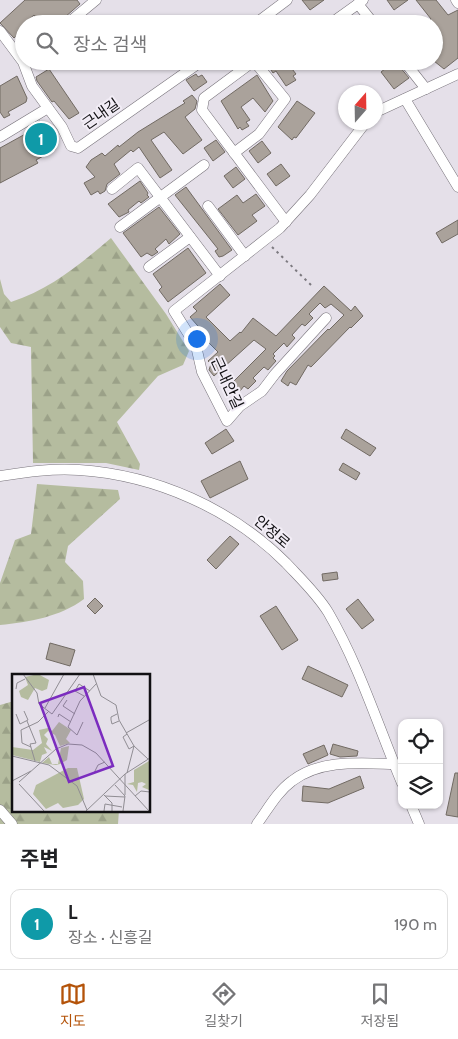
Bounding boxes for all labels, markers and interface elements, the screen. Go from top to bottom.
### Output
search box [15,15,443,70]
icon: search [33,29,61,57]
text: 장소 검색 [73,33,147,56]
north arrow [338,85,383,130]
street label: 근내길 [79,95,123,133]
pin: 1 [25,120,57,158]
your location [184,326,210,352]
street label: 근내안길 [207,354,247,412]
street label: 안정로 [250,512,294,552]
inset map [12,674,150,812]
map controls [398,719,443,809]
button: locate [398,719,443,764]
button: layers [398,764,443,809]
text: 주변 [20,846,59,871]
text: L [68,901,78,924]
text: 1 [34,915,40,934]
text: 190 m [394,915,437,934]
text: 장소 · 신흥길 [68,928,153,947]
tab: 지도 [59,980,87,1030]
tab: 길찾기 [204,980,243,1030]
tab: 저장됨 [361,980,399,1030]

